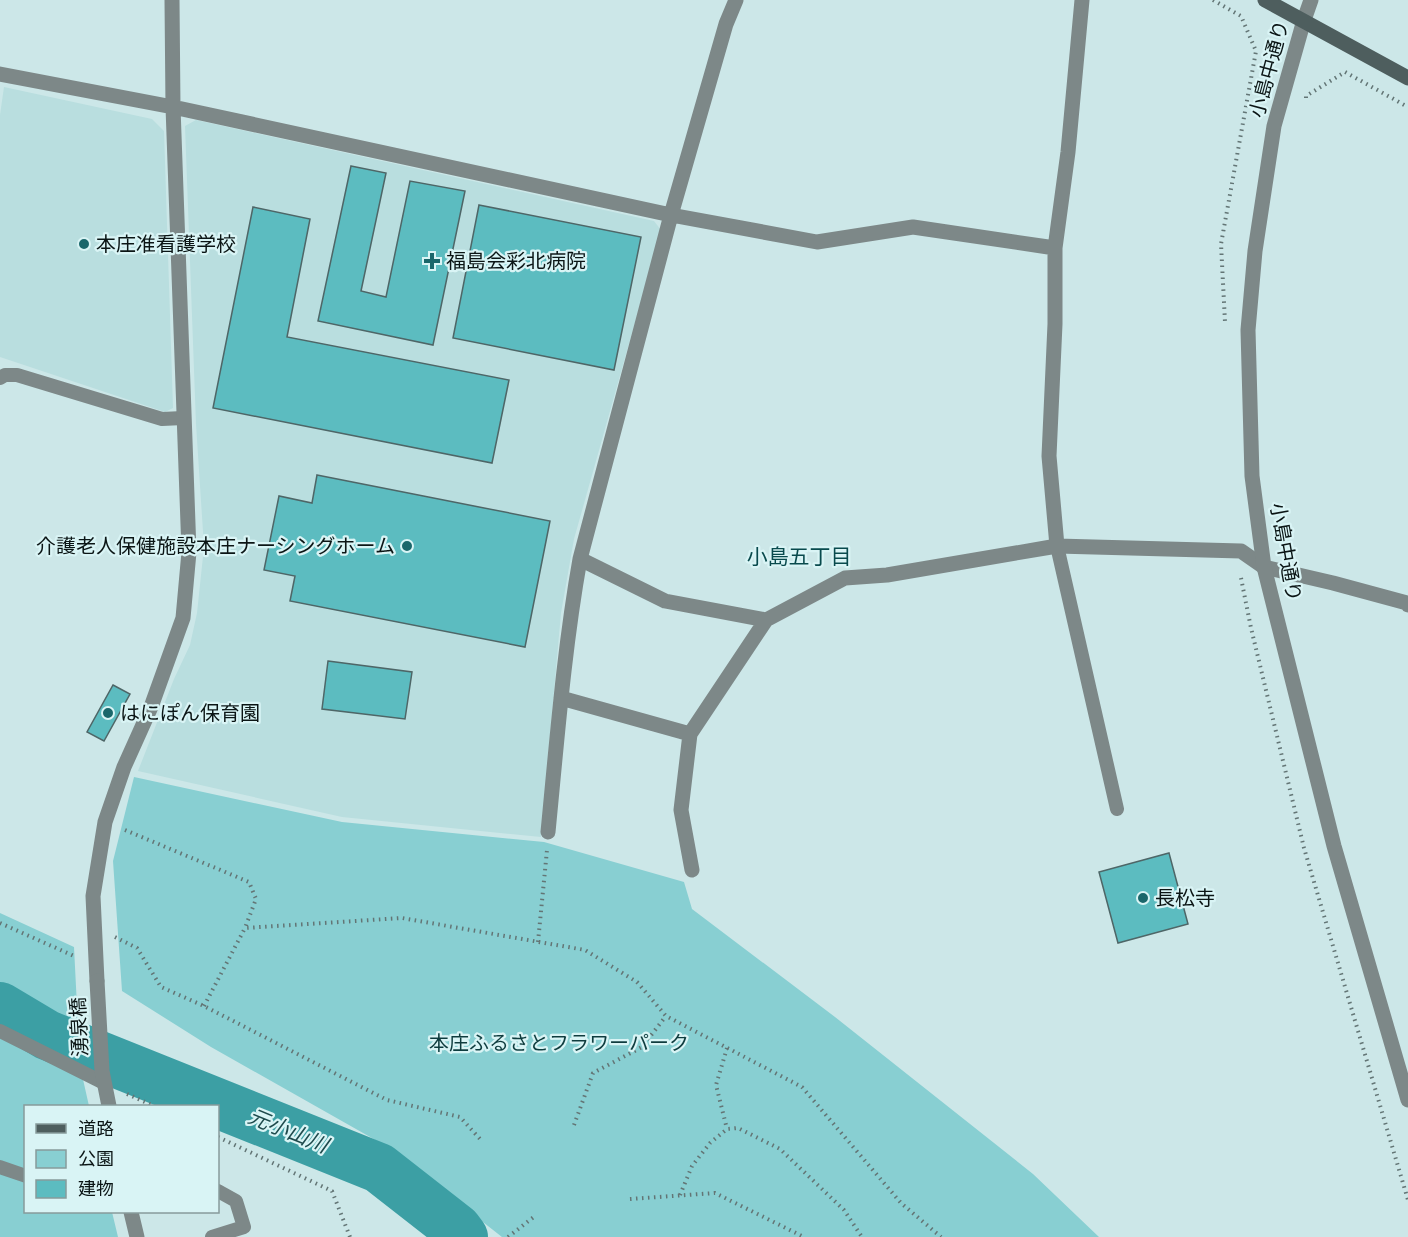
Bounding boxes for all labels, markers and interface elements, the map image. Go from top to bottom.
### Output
street label: 小島中通り [1244,18,1293,120]
place label: 本庄准看護学校 [96,232,236,255]
marker: 本庄准看護学校 [77,237,91,251]
place label: 福島会彩北病院 [446,249,586,272]
marker: 福島会彩北病院 [423,252,441,270]
street label: 小島中通り [1266,501,1307,603]
place label: 介護老人保健施設本庄ナーシングホーム [36,534,395,557]
marker: 介護老人保健施設本庄ナーシングホーム [400,539,414,553]
district label: 小島五丁目 [747,544,852,568]
place label: はにぽん保育園 [120,701,260,724]
marker: はにぽん保育園 [101,706,115,720]
place label: 長松寺 [1155,886,1215,909]
marker: 長松寺 [1136,891,1150,905]
street label: 湧泉橋 [65,996,92,1058]
park label: 本庄ふるさとフラワーパーク [429,1031,689,1054]
water label: 元小山川 [245,1103,334,1158]
legend [24,1105,219,1213]
text: 道路 [78,1118,114,1139]
text: 公園 [78,1148,114,1169]
text: 建物 [78,1178,114,1199]

